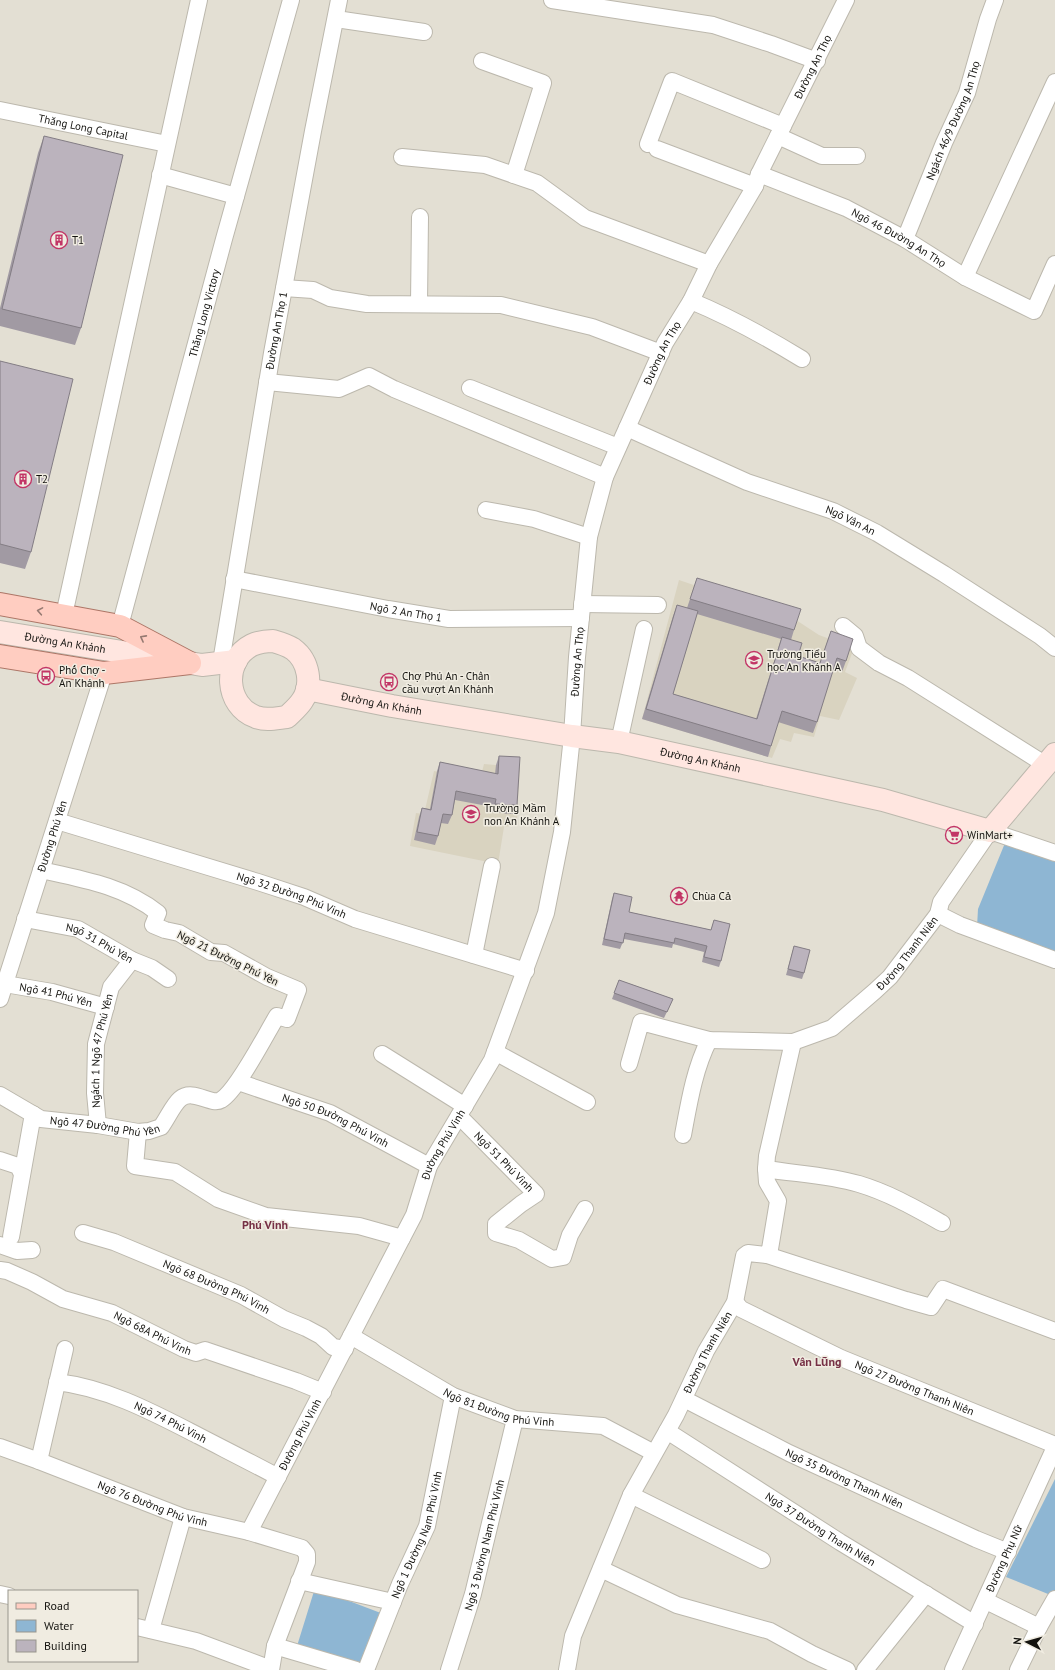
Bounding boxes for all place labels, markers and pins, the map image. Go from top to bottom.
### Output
building icon: T1 [49,230,69,250]
place label: T1 [72,233,84,247]
building icon: T2 [13,469,33,489]
place label: T2 [36,472,48,486]
place label: Trường Tiểu học An Khánh A [767,647,842,674]
school or university icon: Trường Tiểu học An Khánh A [744,650,764,670]
place label: Phố Chợ - An Khánh [59,663,106,690]
bus stop icon: Phố Chợ - An Khánh [36,666,56,686]
place label: Chợ Phú An - Chân cầu vượt An Khánh [402,669,494,696]
bus stop icon: Chợ Phú An - Chân cầu vượt An Khánh [379,672,399,692]
place label: Trường Mầm non An Khánh A [484,801,560,828]
school or university icon: Trường Mầm non An Khánh A [461,804,481,824]
supermarket icon: WinMart+ [944,825,964,845]
place label: WinMart+ [967,828,1013,842]
temple icon: Chùa Cả [669,886,689,906]
place label: Chùa Cả [692,889,732,903]

